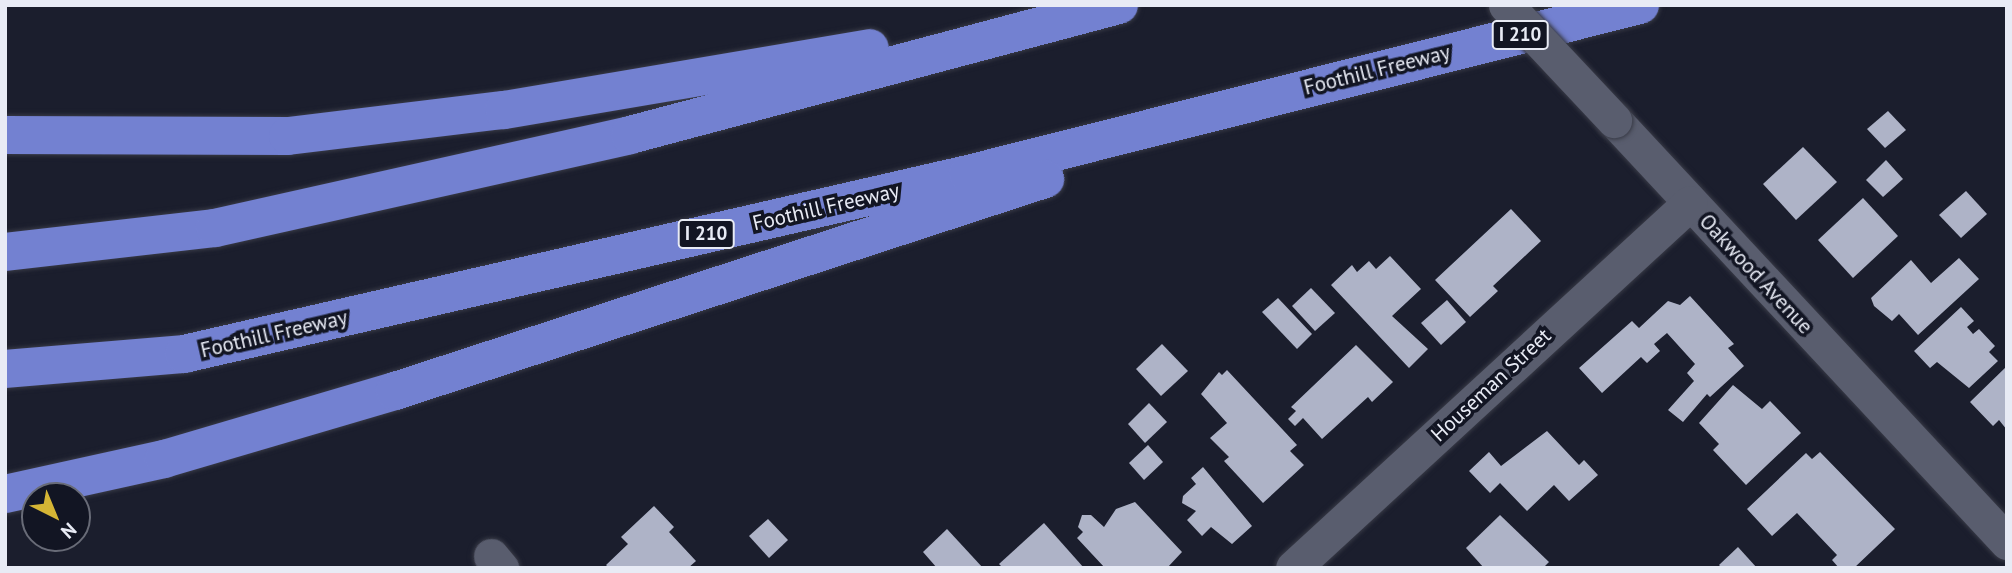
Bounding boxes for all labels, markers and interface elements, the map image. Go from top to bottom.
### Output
road number: I 210 [1490,20,1550,50]
street label: Foothill Freeway [1301,40,1453,100]
street label: Foothill Freeway [750,178,902,236]
street label: Oakwood Avenue [1694,209,1818,339]
road number: I 210 [676,218,736,250]
street label: Foothill Freeway [198,305,350,363]
street label: Houseman Street [1426,323,1556,447]
north arrow [21,482,91,552]
text: N [56,518,82,544]

